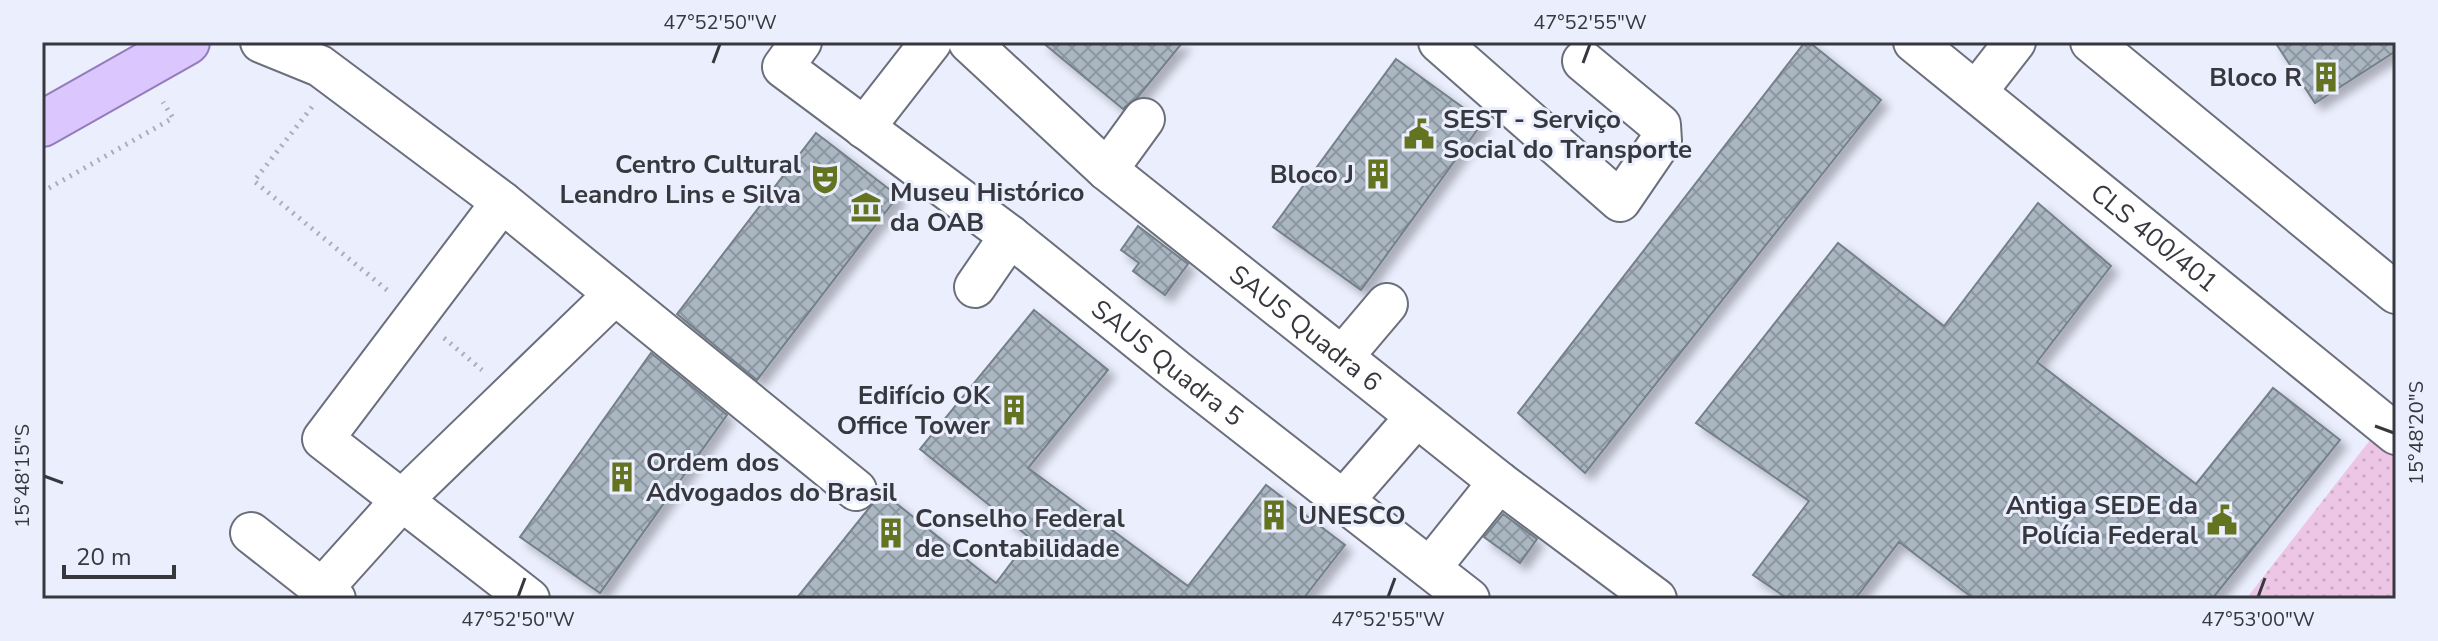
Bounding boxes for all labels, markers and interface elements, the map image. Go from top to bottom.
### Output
text: 47°52'50"W [663,9,777,36]
text: 47°52'55"W [1533,9,1647,36]
place label: Bloco R [2209,60,2302,95]
building icon: Bloco R [2309,60,2343,94]
place label: SEST - Serviço Social do Transporte [1443,102,1692,167]
public building icon: SEST - Serviço Social do Transporte [1402,117,1436,151]
place label: Centro Cultural Leandro Lins e Silva [559,147,802,212]
place label: Bloco J [1270,157,1354,192]
building icon: Bloco J [1361,157,1395,191]
theatre icon: Centro Cultural Leandro Lins e Silva [808,162,842,196]
place label: Museu Histórico da OAB [890,175,1084,240]
street label: CLS 400/401 [2083,175,2226,300]
museum icon: Museu Histórico da OAB [849,190,883,224]
street label: SAUS Quadra 6 [1222,257,1389,399]
street label: SAUS Quadra 5 [1084,291,1251,434]
place label: Edifício OK Office Tower [837,378,991,443]
text: 15°48'20"S [2403,381,2430,485]
building icon: Edifício OK Office Tower [997,393,1031,427]
text: 15°48'15"S [9,424,36,528]
place label: Ordem dos Advogados do Brasil [646,445,898,510]
building icon: Ordem dos Advogados do Brasil [605,460,639,494]
place label: Antiga SEDE da Polícia Federal [2006,488,2199,553]
building icon: UNESCO [1257,498,1291,532]
place label: UNESCO [1298,498,1406,533]
place label: Conselho Federal de Contabilidade [915,501,1125,566]
public building icon: Antiga SEDE da Polícia Federal [2205,503,2239,537]
building icon: Conselho Federal de Contabilidade [874,516,908,550]
scale bar [64,529,174,579]
text: 20 m [76,541,132,573]
text: 47°52'50"W [461,606,575,633]
text: 47°52'55"W [1331,606,1445,633]
text: 47°53'00"W [2201,606,2315,633]

